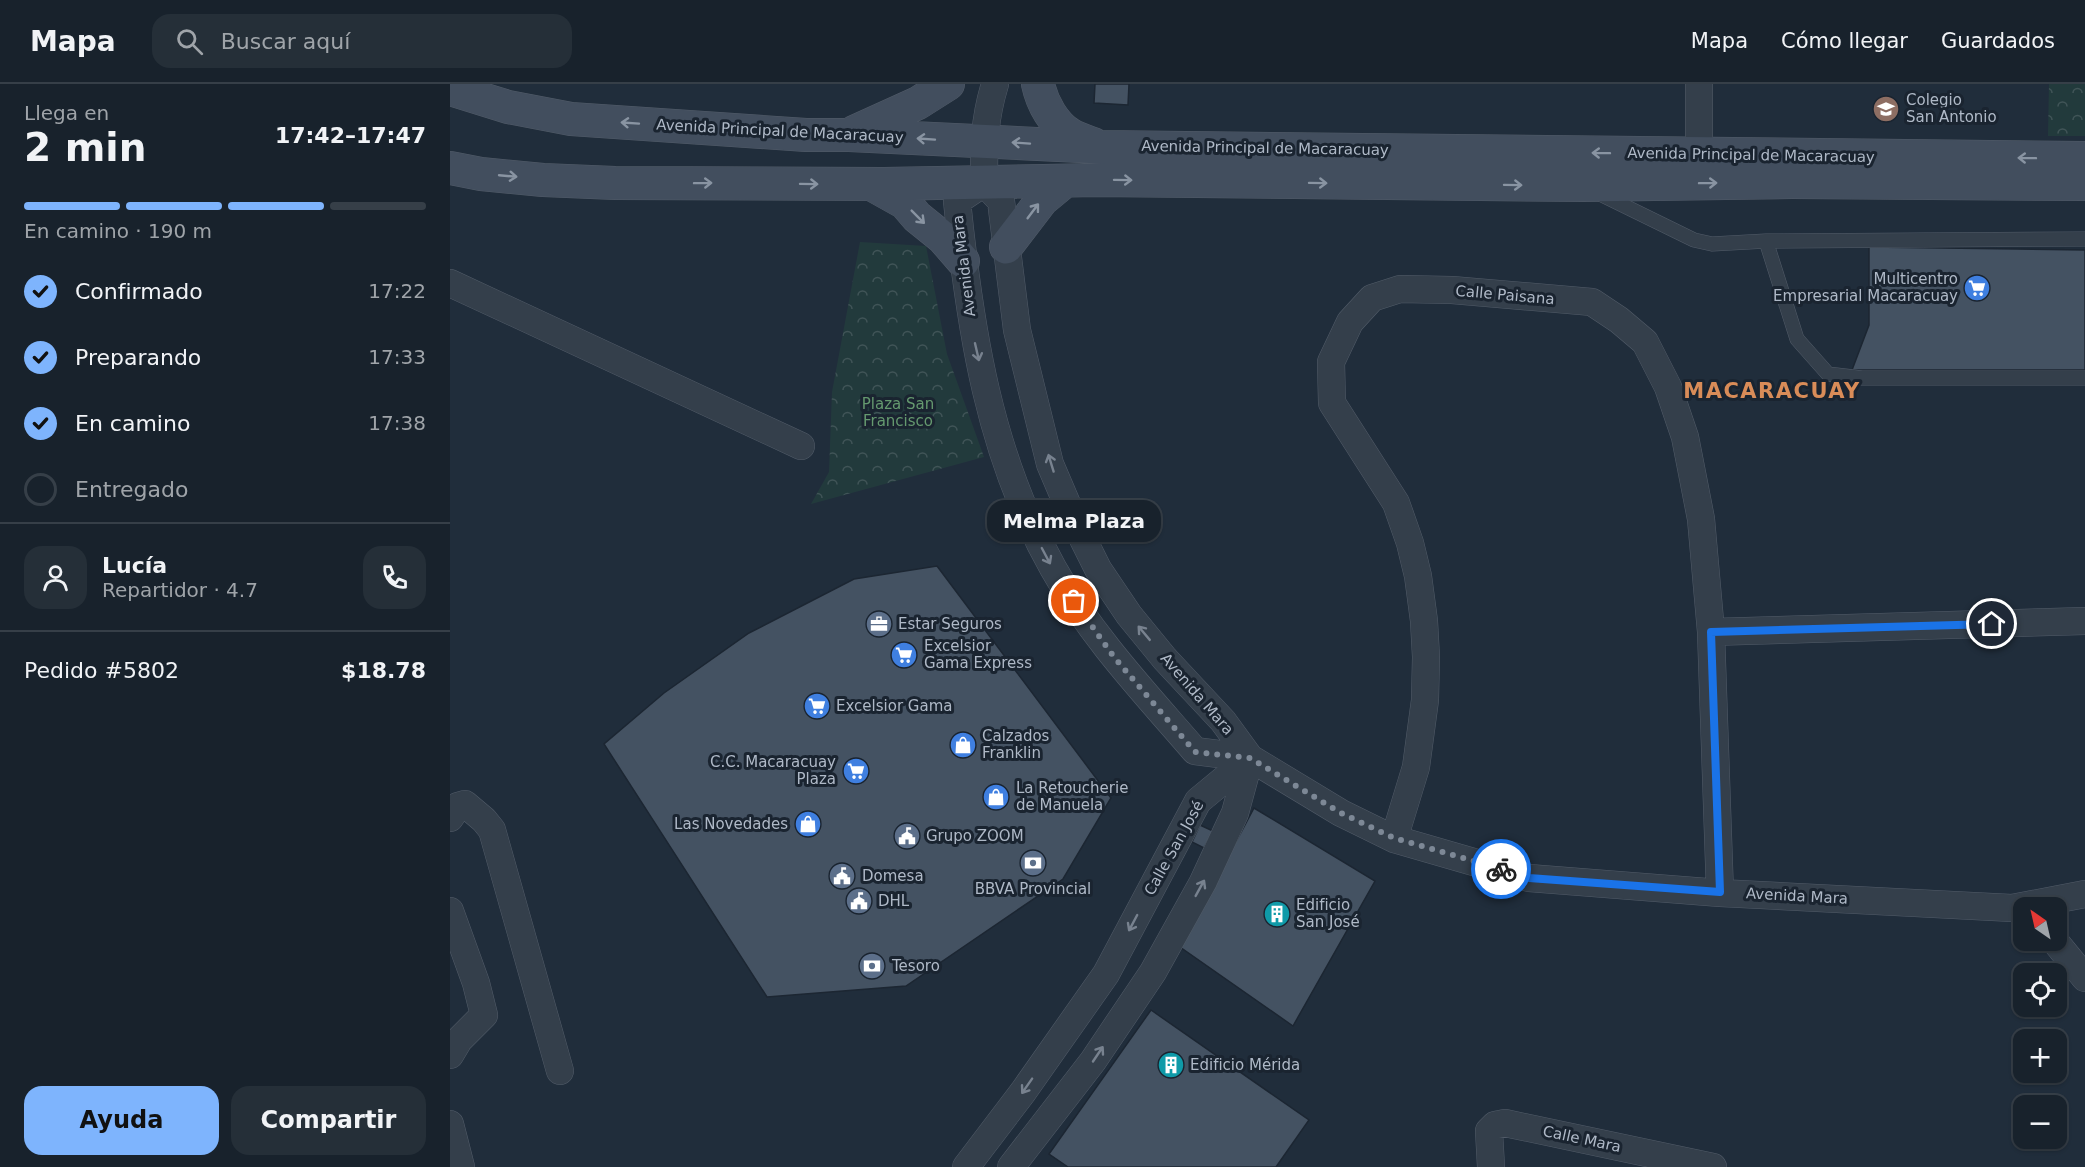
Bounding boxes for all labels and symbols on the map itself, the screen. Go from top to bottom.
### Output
place label: Colegio San Antonio [1906,91,1997,126]
school or university icon: Colegio San Antonio [1871,94,1901,124]
street label: Avenida Principal de Macaracuay [656,116,904,146]
one-way arrow [620,117,640,128]
one-way arrow [916,133,936,144]
one-way arrow [1012,137,1032,148]
street label: Avenida Principal de Macaracuay [1141,137,1389,159]
street label: Avenida Principal de Macaracuay [1627,144,1875,166]
one-way arrow [1591,147,1611,159]
one-way arrow [2017,152,2037,164]
one-way arrow [497,171,517,182]
one-way arrow [1113,175,1133,186]
one-way arrow [692,177,712,189]
one-way arrow [1308,177,1328,188]
one-way arrow [1698,177,1718,189]
one-way arrow [799,178,819,189]
one-way arrow [1503,179,1523,190]
one-way arrow [1027,204,1039,220]
one-way arrow [911,209,926,224]
street label: Avenida Mara [949,214,979,318]
place label: Multicentro Empresarial Macaracuay [1773,270,1958,305]
supermarket icon: Multicentro Empresarial Macaracuay [1962,273,1992,303]
street label: Calle Paisana [1455,282,1555,308]
one-way arrow [972,342,984,361]
district label: MACARACUAY [1683,379,1861,403]
park label: Plaza San Francisco [862,395,934,430]
one-way arrow [1045,454,1056,473]
callout: Melma Plaza [987,499,1161,541]
one-way arrow [1041,546,1052,564]
pin [1048,575,1099,626]
pin [1966,598,2017,649]
office icon: Estar Seguros [864,609,894,639]
place label: Estar Seguros [898,615,1002,633]
one-way arrow [1137,626,1151,641]
place label: Excelsior Gama Express [924,637,1032,672]
supermarket icon: Excelsior Gama Express [889,640,919,670]
street label: Avenida Mara [1157,650,1237,738]
supermarket icon: Excelsior Gama [802,691,832,721]
place label: Excelsior Gama [836,697,952,715]
place label: Calzados Franklin [982,727,1050,762]
shop icon: Calzados Franklin [948,730,978,760]
place label: C.C. Macaracuay Plaza [710,753,836,788]
supermarket icon: C.C. Macaracuay Plaza [841,756,871,786]
place label: La Retoucherie de Manuela [1016,779,1128,814]
shop icon: La Retoucherie de Manuela [981,782,1011,812]
street label: Calle San José [1141,797,1207,899]
shop icon: Las Novedades [793,809,823,839]
place label: Las Novedades [674,815,788,833]
public building icon: Grupo ZOOM [892,821,922,851]
place label: Grupo ZOOM [926,827,1024,845]
courier [1471,839,1531,899]
bank icon: BBVA Provincial [1018,848,1048,878]
public building icon: Domesa [827,861,857,891]
place label: Domesa [862,867,924,885]
place label: BBVA Provincial [975,880,1091,898]
one-way arrow [1194,880,1206,897]
street label: Avenida Mara [1746,884,1848,908]
public building icon: DHL [844,886,874,916]
place label: DHL [878,892,910,910]
place label: Edificio San José [1296,896,1360,931]
north arrow [2013,897,2067,951]
building icon: Edificio San José [1262,899,1292,929]
one-way arrow [1127,914,1139,931]
bank icon: Tesoro [857,951,887,981]
place label: Tesoro [891,957,940,975]
one-way arrow [1092,1046,1104,1063]
building icon: Edificio Mérida [1156,1050,1186,1080]
place label: Edificio Mérida [1190,1056,1300,1074]
one-way arrow [1021,1078,1033,1094]
street label: Calle Mara [1541,1122,1623,1156]

